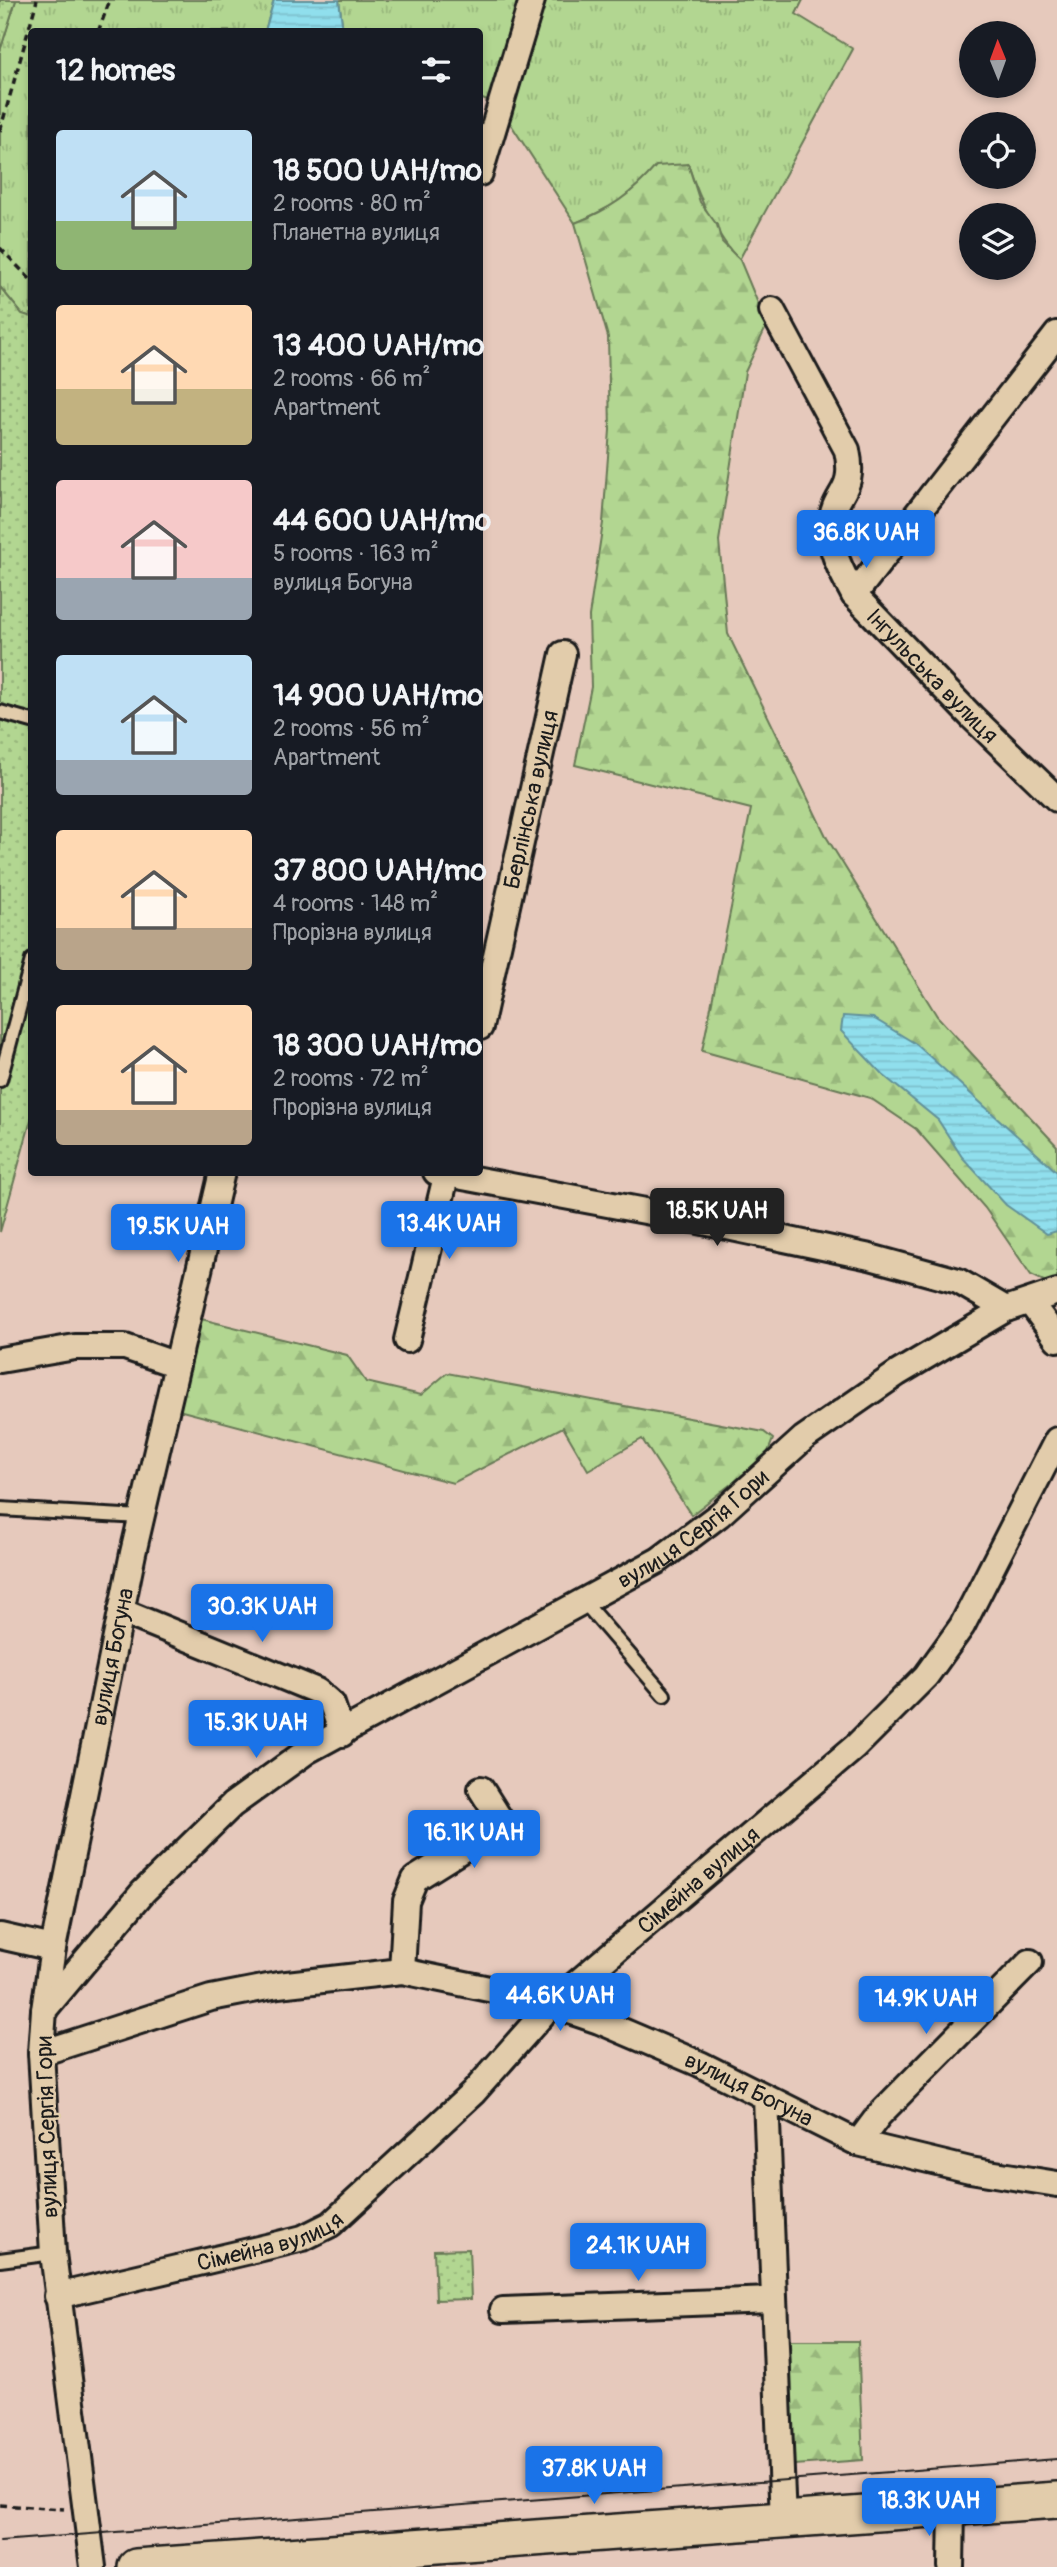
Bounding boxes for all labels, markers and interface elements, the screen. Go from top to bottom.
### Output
north arrow [959,21,1036,98]
map controls [959,21,1036,280]
icon: filters [417,51,455,89]
text: 12 homes [56,52,175,89]
button: locate [959,112,1036,189]
text: 18 500 UAH/mo [273,152,482,189]
icon: home [112,158,196,242]
text: 2 rooms · 80 m² [273,189,431,218]
button: layers [959,203,1036,280]
text: Планетна вулиця [273,218,440,247]
text: 13 400 UAH/mo [273,327,485,364]
icon: home [112,333,196,417]
text: 2 rooms · 66 m² [273,364,430,393]
text: Apartment [273,393,380,422]
text: 44 600 UAH/mo [273,502,491,539]
icon: home [112,508,196,592]
pin: 36.8K UAH [786,510,946,570]
text: 36.8K UAH [813,518,919,547]
text: 5 rooms · 163 m² [273,539,439,568]
text: вулиця Богуна [273,568,413,597]
street label: Інгульська вулиця [860,602,1005,749]
text: 14 900 UAH/mo [273,677,483,714]
icon: home [112,683,196,767]
street label: Берлінська вулиця [497,707,565,892]
text: 2 rooms · 56 m² [273,714,430,743]
text: Apartment [273,743,380,772]
text: 37 800 UAH/mo [273,852,487,889]
icon: home [112,858,196,942]
text: 4 rooms · 148 m² [273,889,438,918]
text: Прорізна вулиця [273,918,432,947]
text: 18 300 UAH/mo [273,1027,482,1064]
icon: home [112,1033,196,1117]
text: 2 rooms · 72 m² [273,1064,429,1093]
text: Прорізна вулиця [273,1093,432,1122]
pin: 18.5K UAH [637,1188,797,1248]
text: 18.5K UAH [666,1196,768,1225]
pin: 13.4K UAH [369,1202,529,1261]
pin: 19.5K UAH [98,1204,258,1264]
text: 13.4K UAH [397,1209,501,1238]
text: 19.5K UAH [127,1212,229,1241]
street label: вулиця Сергія Гори [612,1463,775,1594]
pin: 30.3K UAH [182,1584,342,1644]
street label: вулиця Богуна [84,1585,140,1728]
text: 30.3K UAH [207,1592,317,1621]
pin: 15.3K UAH [176,1700,336,1760]
text: 15.3K UAH [205,1708,307,1737]
pin: 16.1K UAH [394,1811,554,1870]
text: 16.1K UAH [424,1818,524,1847]
street label: Сімейна вулиця [631,1820,766,1940]
pin: 44.6K UAH [480,1974,640,2033]
pin: 14.9K UAH [846,1976,1006,2036]
text: 44.6K UAH [506,1981,614,2010]
text: 14.9K UAH [875,1984,977,2013]
street label: вулиця Сергія Гори [29,2035,65,2219]
street label: вулиця Богуна [681,2045,818,2133]
street label: Сімейна вулиця [194,2205,350,2277]
pin: 24.1K UAH [558,2224,718,2283]
text: 24.1K UAH [586,2231,690,2260]
pin: 37.8K UAH [514,2446,674,2506]
text: 37.8K UAH [541,2454,647,2483]
pin: 18.3K UAH [849,2478,1009,2538]
text: 18.3K UAH [878,2486,980,2515]

